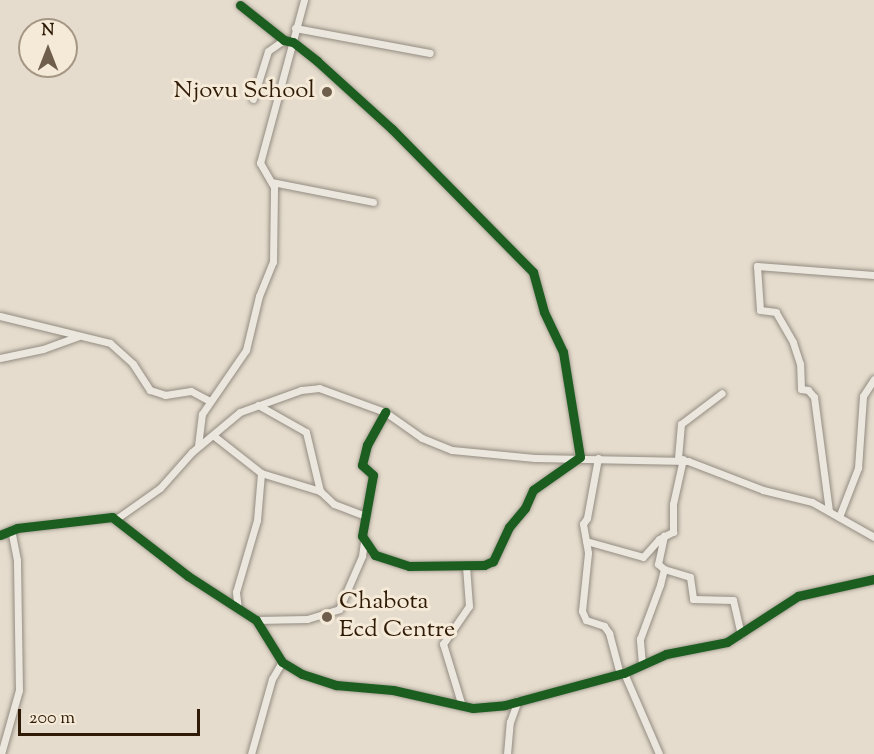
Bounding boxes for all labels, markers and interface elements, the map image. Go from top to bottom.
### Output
north arrow [18,18,78,78]
text: N [42,20,54,43]
place label: Njovu School [174,78,315,106]
marker: Njovu School [320,85,334,99]
place label: Chabota Ecd Centre [339,589,455,645]
marker: Chabota Ecd Centre [320,610,334,624]
scale bar [21,697,202,735]
text: 200 m [29,706,75,732]

